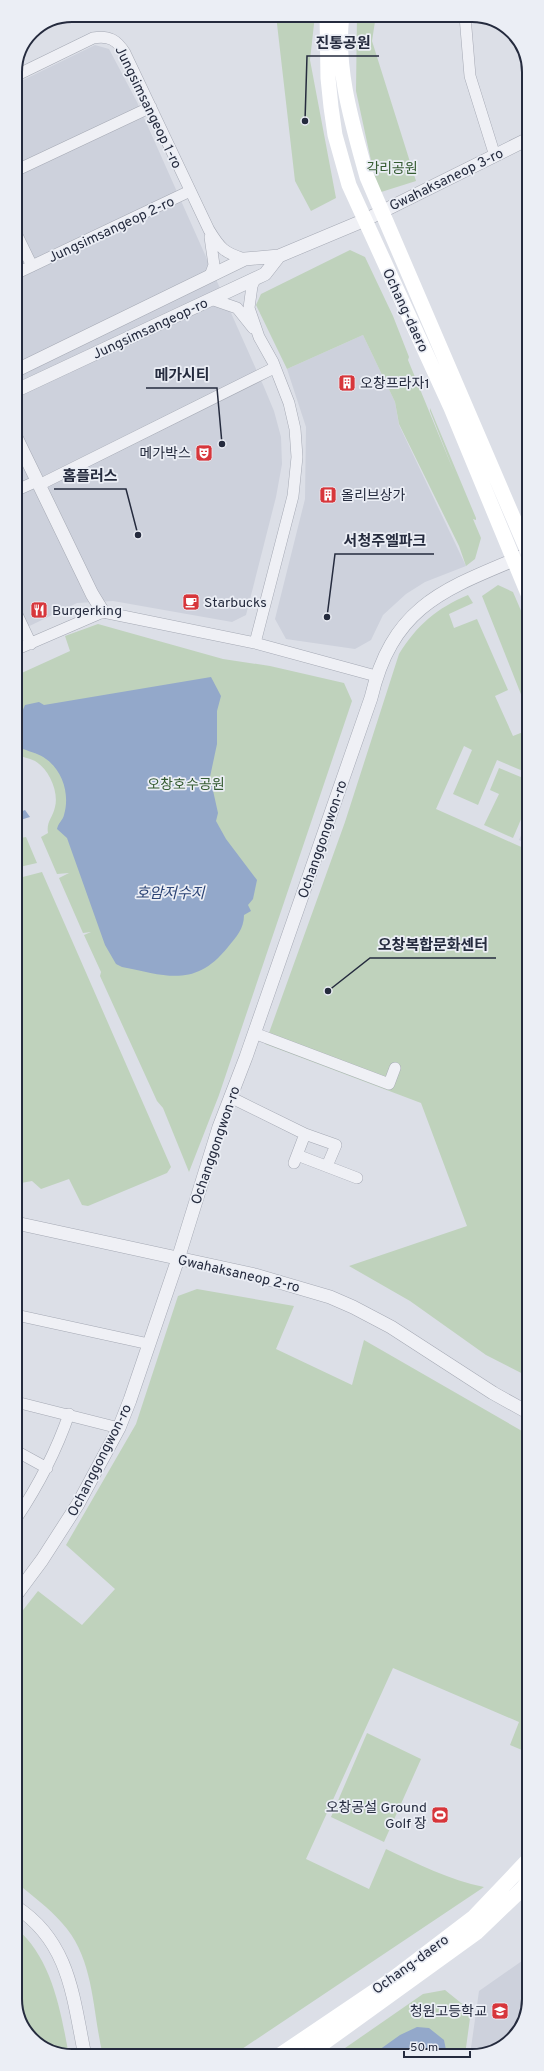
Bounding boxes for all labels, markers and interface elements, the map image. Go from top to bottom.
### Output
callout: 진통공원 [307,29,379,56]
text: 진통공원 [315,35,371,54]
street label: Jungsimsangeop 1-ro [111,43,185,172]
street label: Gwahaksaneop 3-ro [387,145,507,215]
park label: 각리공원 [366,161,418,178]
street label: Jungsimsangeop 2-ro [46,194,178,267]
street label: Ochang-daero [378,266,431,355]
street label: Jungsimsangeop-ro [90,295,211,364]
callout: 메가시티 [146,361,217,388]
text: 메가시티 [154,367,210,386]
building icon: 오창프라자1 [337,373,357,393]
place label: 오창프라자1 [360,376,430,393]
theatre icon: 메가박스 [194,443,214,463]
place label: 메가박스 [139,446,191,463]
callout: 홈플러스 [54,462,126,489]
text: 홈플러스 [62,468,118,487]
building icon: 올리브상가 [318,485,338,505]
place label: 올리브상가 [341,488,406,505]
callout: 서청주엘파크 [335,527,434,554]
text: 서청주엘파크 [344,533,427,552]
cafe icon: Starbucks [181,592,201,612]
place label: Starbucks [204,595,267,612]
restaurant icon: Burgerking [29,600,49,620]
place label: Burgerking [52,603,122,620]
park label: 오창호수공원 [147,777,225,794]
street label: Ochanggongwon-ro [295,778,352,901]
water label: 호암저수지 [135,885,206,904]
callout: 오창복합문화센터 [370,931,496,958]
text: 오창복합문화센터 [378,936,488,956]
street label: Ochanggongwon-ro [188,1084,245,1207]
street label: Gwahaksaneop 2-ro [176,1252,302,1297]
street label: Ochanggongwon-ro [65,1401,136,1520]
place label: 오창공설 Ground Golf 장 [326,1800,427,1833]
sports icon: 오창공설 Ground Golf 장 [430,1805,450,1825]
street label: Ochang-daero [369,1932,453,1999]
school or university icon: 청원고등학교 [490,2001,510,2021]
place label: 청원고등학교 [410,2003,487,2021]
scale bar [404,2033,470,2059]
text: 50 m [410,2040,438,2056]

